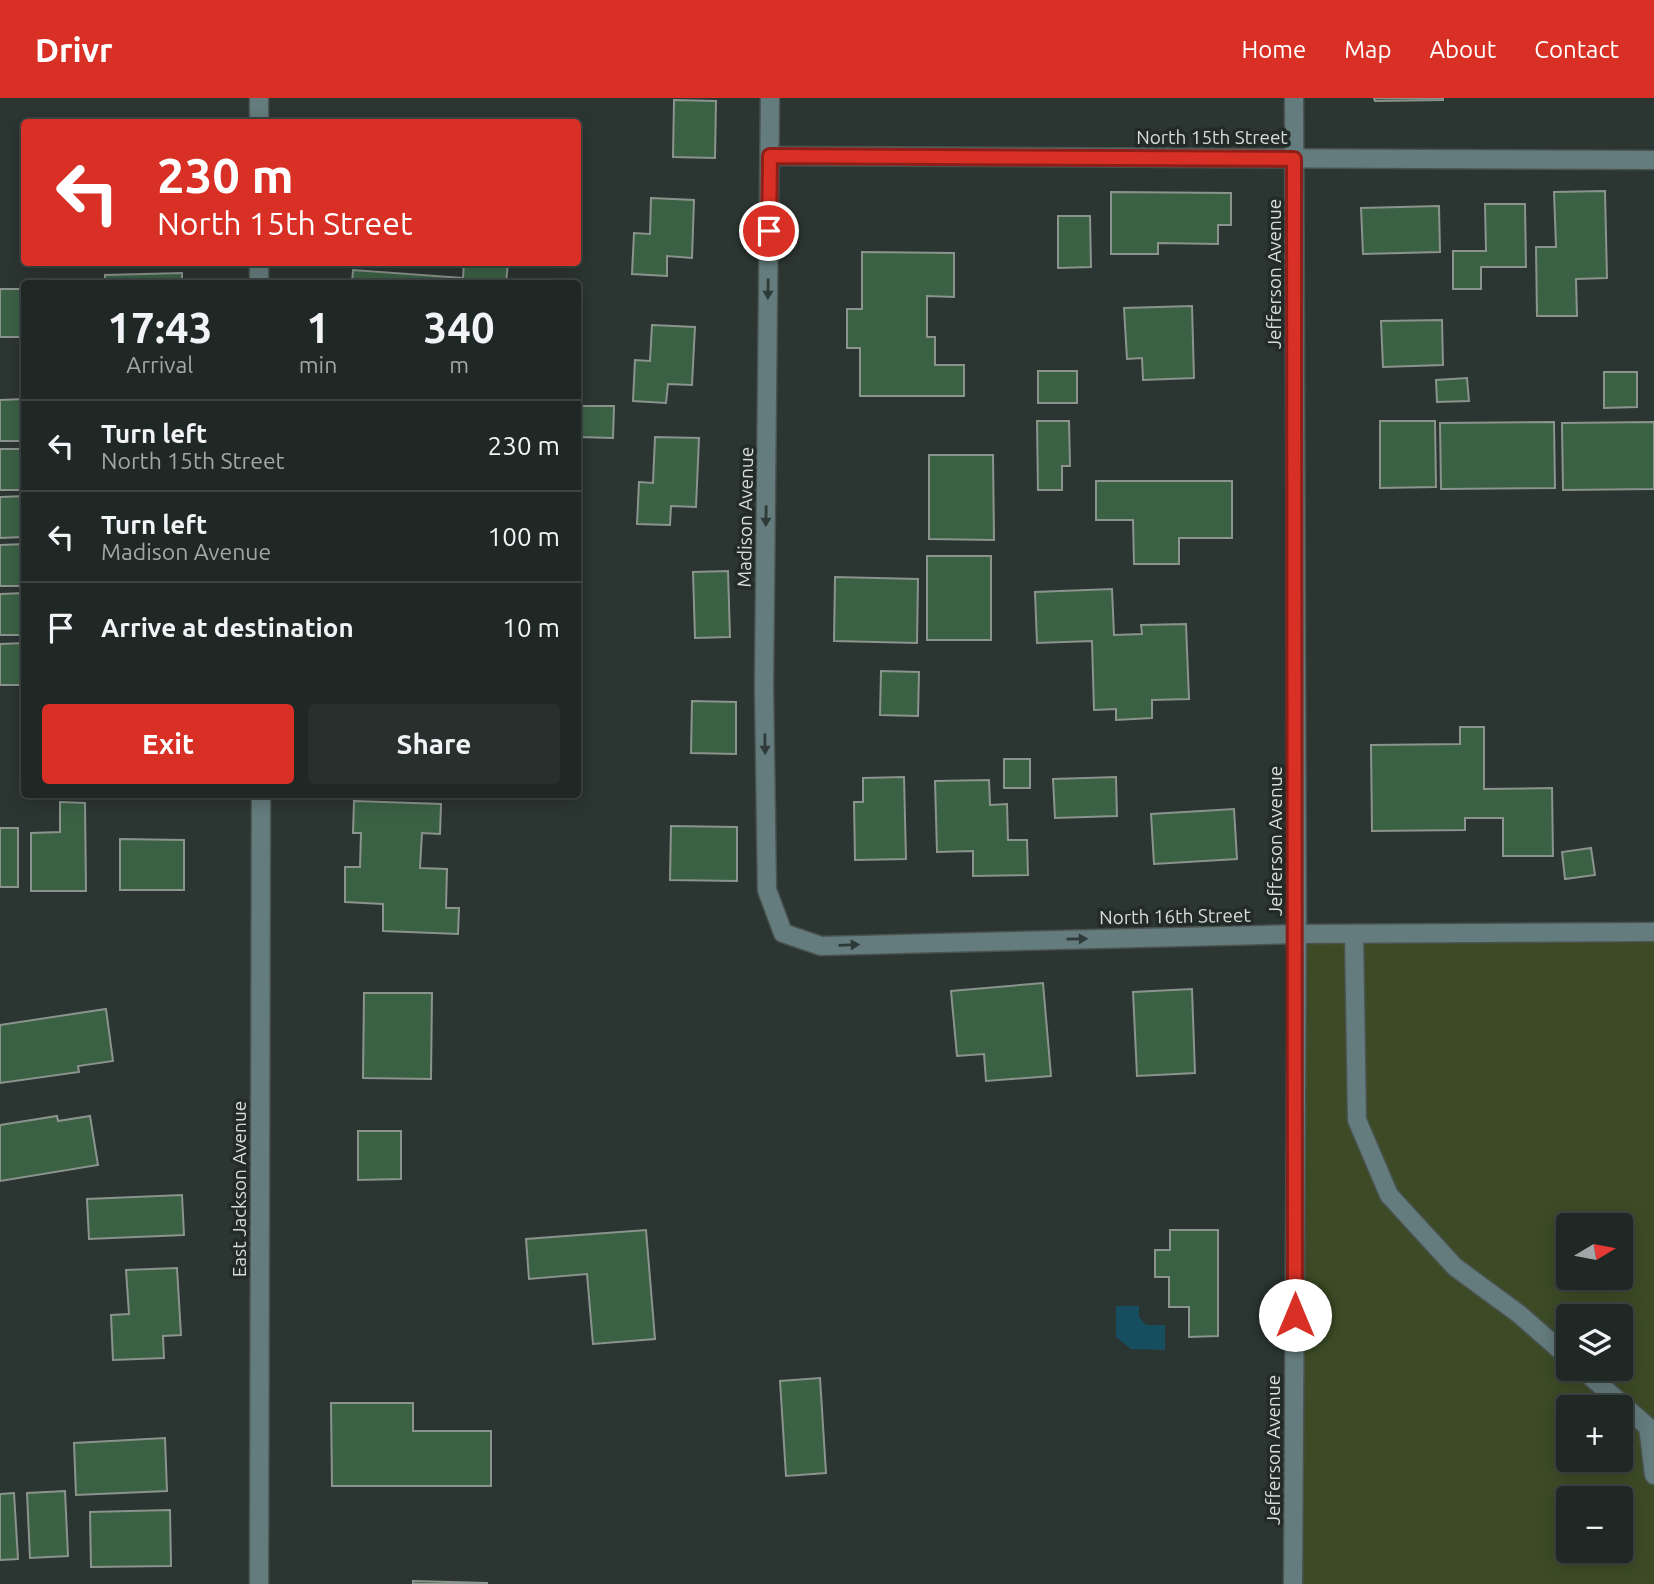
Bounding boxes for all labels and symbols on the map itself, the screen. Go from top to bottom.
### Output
street label: North 15th Street [1136,126,1288,148]
street label: Jefferson Avenue [1263,199,1285,349]
pin [739,201,799,261]
one-way arrow [762,278,774,300]
street label: Madison Avenue [733,447,757,587]
one-way arrow [760,505,771,527]
one-way arrow [759,733,770,755]
street label: Jefferson Avenue [1264,766,1286,916]
street label: North 16th Street [1099,904,1252,928]
one-way arrow [1066,933,1088,945]
one-way arrow [839,939,861,951]
street label: East Jackson Avenue [228,1101,250,1277]
north arrow [1556,1213,1633,1290]
position arrow [1258,1278,1332,1352]
street label: Jefferson Avenue [1262,1375,1284,1525]

